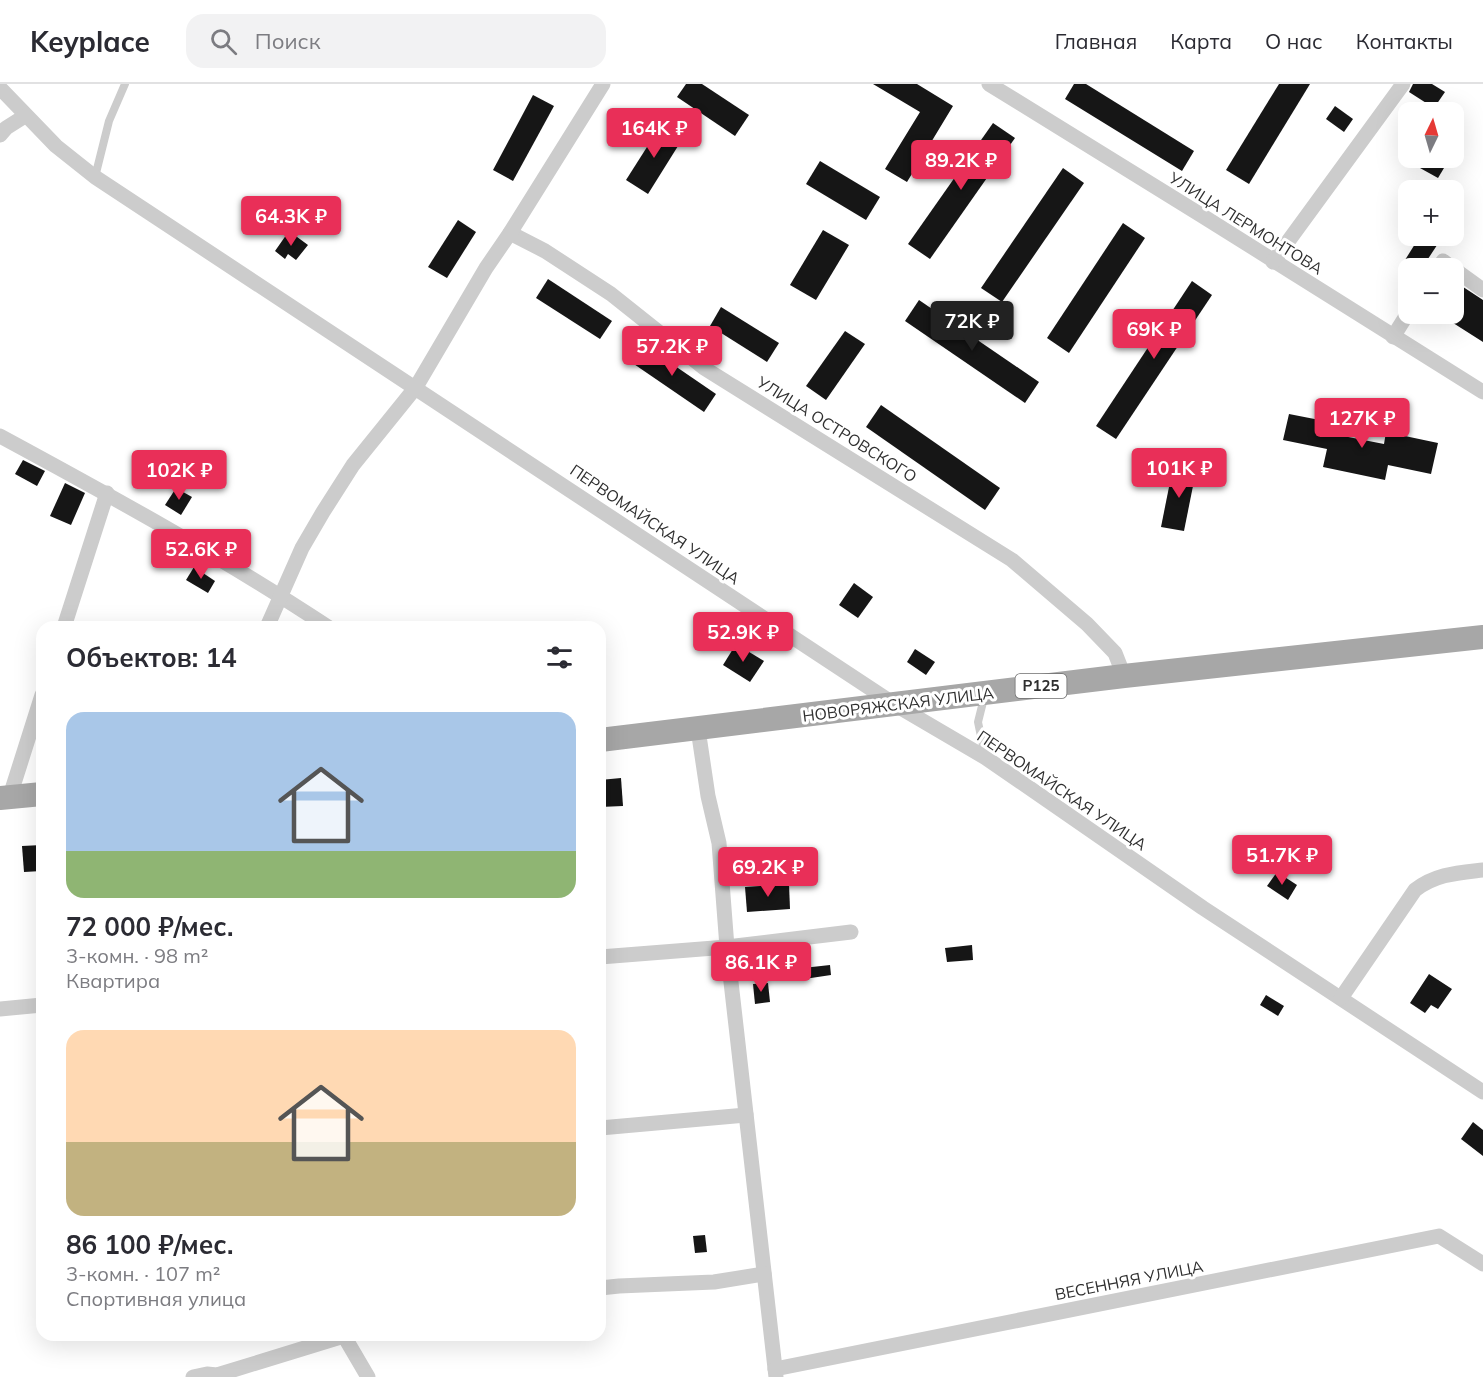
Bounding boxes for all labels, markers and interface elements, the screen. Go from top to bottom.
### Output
search box [186,14,606,68]
text: Keyplace [30,24,150,59]
icon: search [207,25,240,58]
text: Поиск [255,27,320,55]
text: Главная [1055,28,1137,54]
text: Карта [1170,28,1232,54]
text: О нас [1265,28,1323,54]
text: Контакты [1356,28,1453,54]
north arrow [1398,102,1464,168]
map controls [1398,102,1464,324]
pin: 164K ₽ [605,108,703,159]
text: 164K ₽ [621,115,687,140]
pin: 89.2K ₽ [906,140,1016,191]
text: 89.2K ₽ [925,147,997,172]
street label: УЛИЦА ЛЕРМОНТОВА [1164,167,1327,279]
button: + [1398,180,1464,246]
pin: 64.3K ₽ [236,196,346,247]
text: 64.3K ₽ [255,203,327,228]
button: − [1398,258,1464,324]
pin: 72K ₽ [930,301,1014,352]
text: 72K ₽ [945,308,999,333]
pin: 69K ₽ [1112,309,1196,360]
text: 69K ₽ [1127,316,1181,341]
pin: 57.2K ₽ [617,326,727,377]
text: 57.2K ₽ [636,333,708,358]
street label: УЛИЦА ОСТРОВСКОГО [753,371,921,486]
pin: 127K ₽ [1313,398,1411,449]
text: 127K ₽ [1329,405,1395,430]
pin: 101K ₽ [1130,448,1228,499]
pin: 102K ₽ [130,450,228,501]
text: 101K ₽ [1146,455,1212,480]
text: 102K ₽ [146,457,212,482]
street label: ПЕРВОМАЙСКАЯ УЛИЦА [566,460,744,588]
pin: 52.6K ₽ [146,529,256,580]
text: 52.6K ₽ [165,536,237,561]
pin: 52.9K ₽ [688,612,798,663]
text: 52.9K ₽ [707,619,779,644]
text: Объектов: 14 [66,641,237,674]
icon: filters [543,641,576,674]
road number: Р125 [1016,674,1066,698]
street label: НОВОРЯЖСКАЯ УЛИЦА [801,682,995,726]
street label: ПЕРВОМАЙСКАЯ УЛИЦА [973,726,1151,854]
icon: home [267,751,375,859]
pin: 51.7K ₽ [1227,835,1337,886]
text: 51.7K ₽ [1246,842,1318,867]
pin: 69.2K ₽ [713,847,823,898]
text: 69.2K ₽ [732,854,804,879]
text: 72 000 ₽/мес. [66,910,233,943]
pin: 86.1K ₽ [706,942,816,993]
text: 3-комн. · 98 m² [66,943,208,968]
text: 86.1K ₽ [725,949,797,974]
text: Квартира [66,968,160,993]
icon: home [267,1069,375,1177]
text: 86 100 ₽/мес. [66,1228,233,1261]
street label: ВЕСЕННЯЯ УЛИЦА [1053,1256,1205,1304]
text: 3-комн. · 107 m² [66,1261,220,1286]
text: Спортивная улица [66,1286,246,1311]

